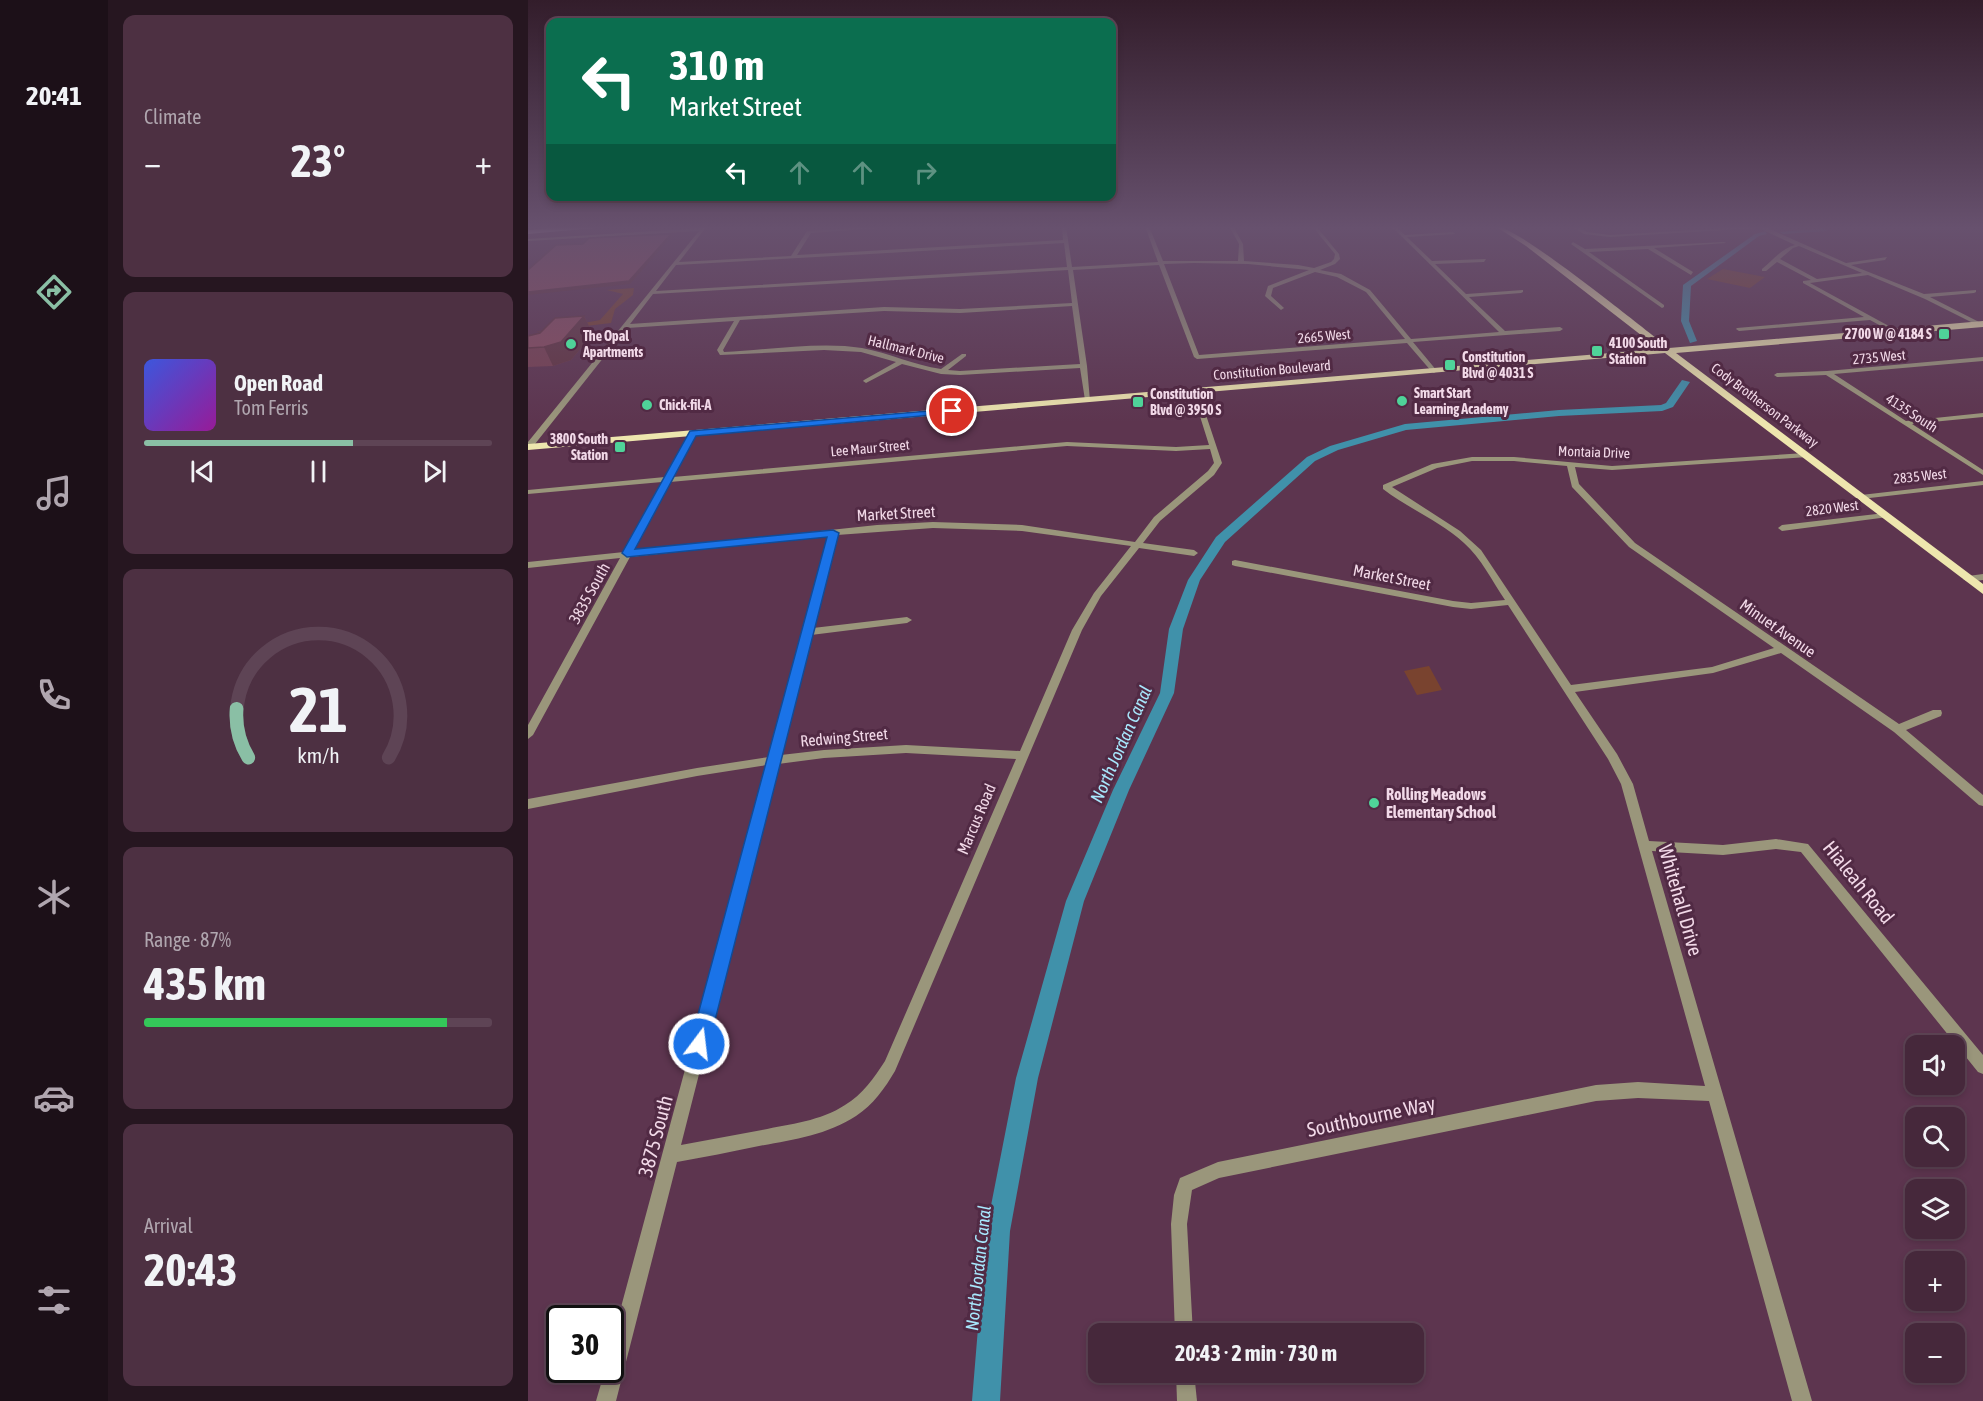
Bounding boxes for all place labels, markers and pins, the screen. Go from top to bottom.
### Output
place label: 2700 W @ 4184 S [1845,326,1932,342]
marker: 2700 W @ 4184 S [1937,327,1951,341]
place label: The Opal Apartments [582,328,643,360]
place label: 4100 South Station [1608,335,1667,367]
marker: The Opal Apartments [564,337,578,351]
marker: 4100 South Station [1590,344,1604,358]
place label: Constitution Blvd @ 4031 S [1462,349,1533,381]
marker: Constitution Blvd @ 4031 S [1443,358,1457,372]
pin [926,385,977,436]
place label: Smart Start Learning Academy [1414,385,1509,417]
place label: Constitution Blvd @ 3950 S [1150,386,1221,418]
marker: Smart Start Learning Academy [1395,394,1409,408]
marker: Constitution Blvd @ 3950 S [1131,395,1145,409]
place label: Chick-fil-A [659,397,711,413]
marker: Chick-fil-A [640,398,654,412]
place label: 3800 South Station [550,431,608,463]
marker: 3800 South Station [613,440,627,454]
place label: Rolling Meadows Elementary School [1386,785,1497,821]
marker: Rolling Meadows Elementary School [1367,796,1381,810]

